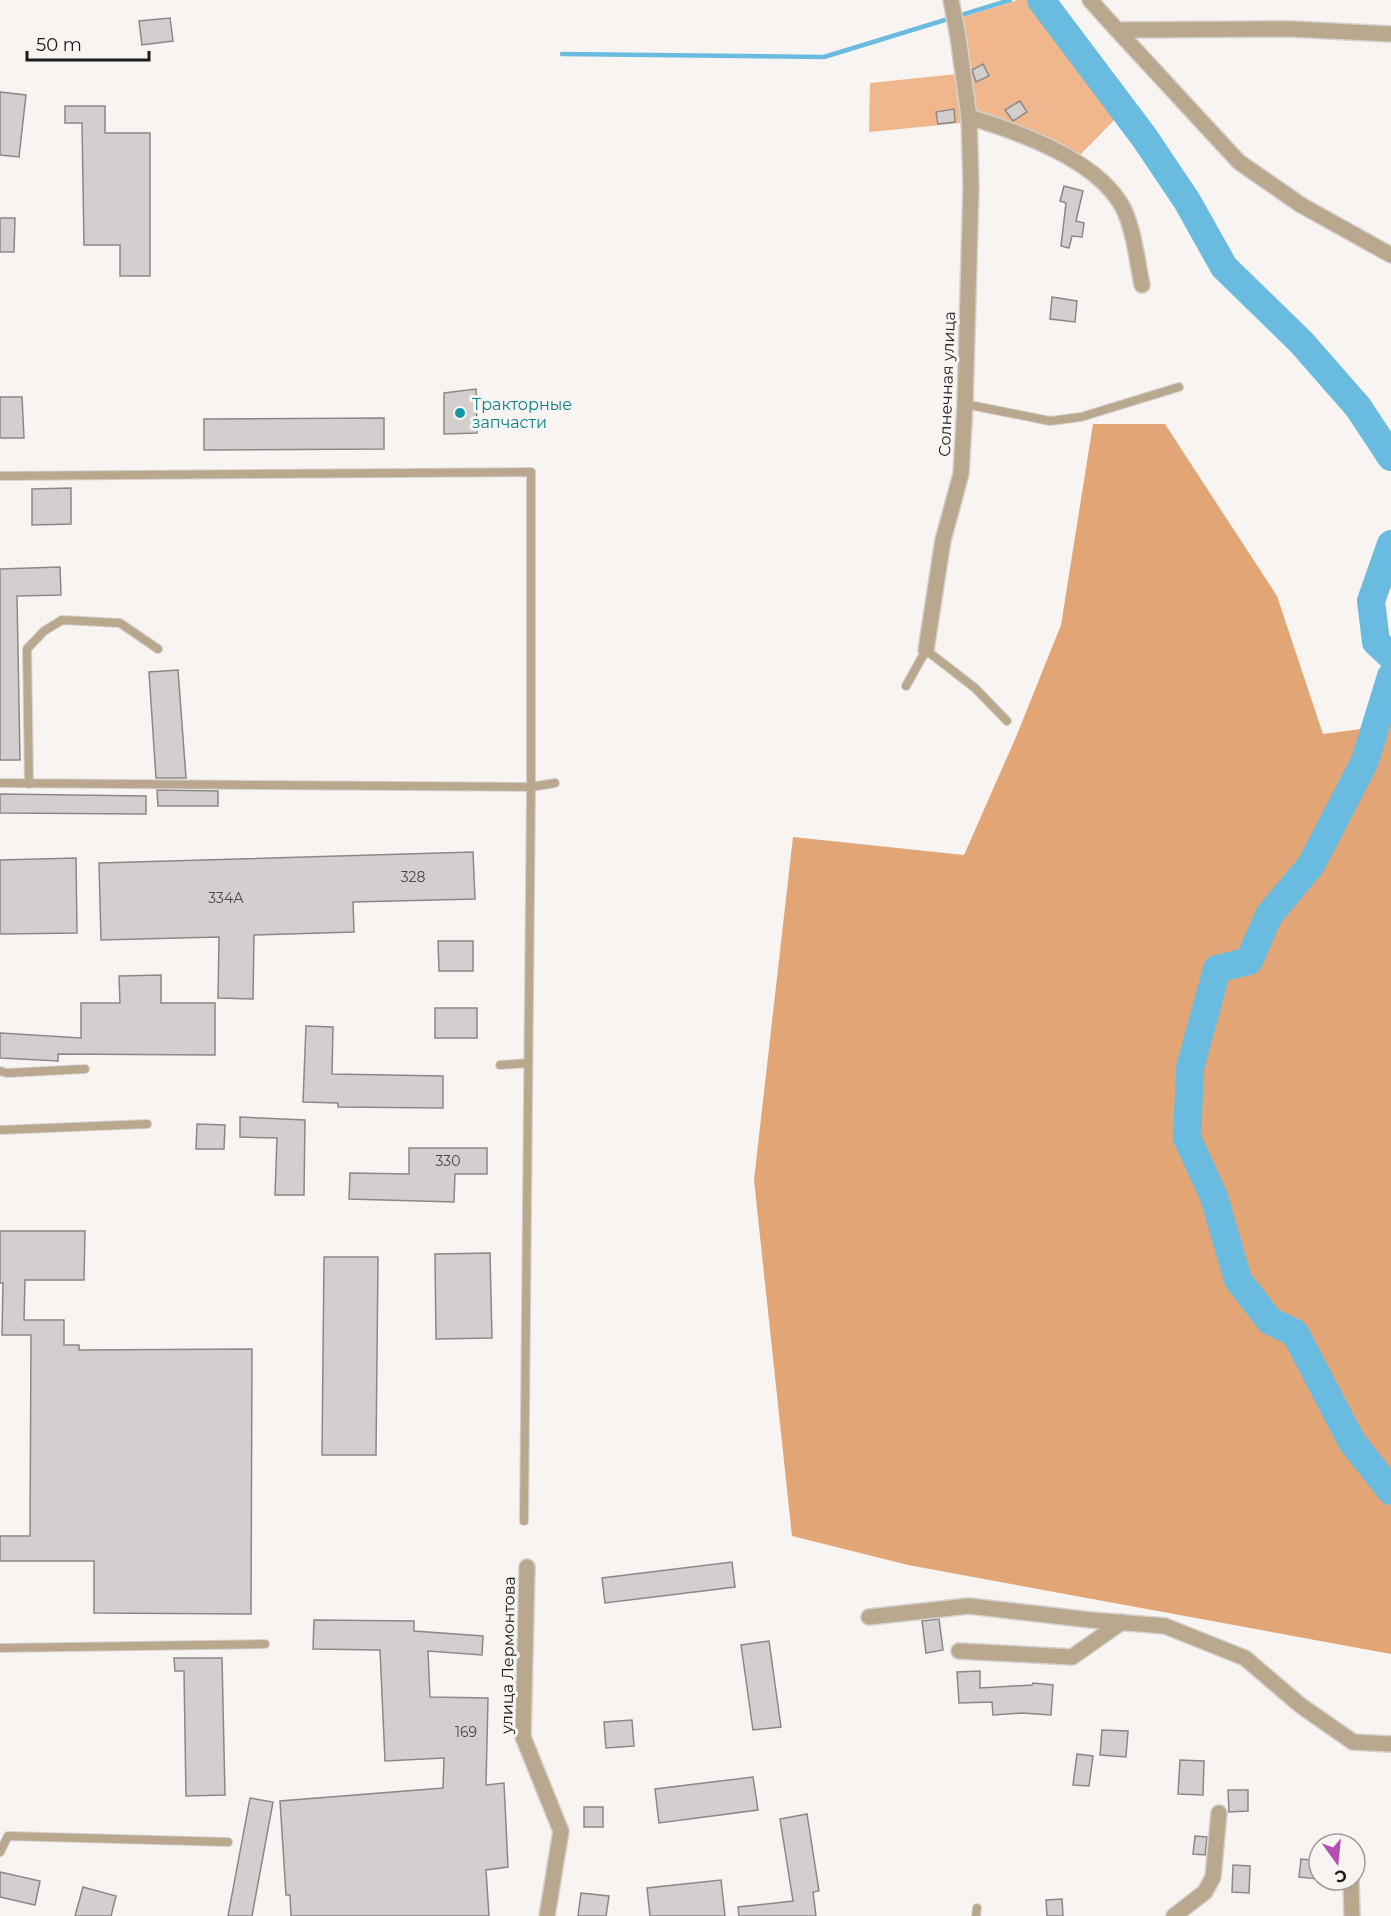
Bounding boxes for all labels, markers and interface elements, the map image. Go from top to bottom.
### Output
scale bar [27,24,148,62]
text: 50 m [36,34,82,56]
street label: Солнечная улица [935,311,959,457]
place label: Тракторные запчасти [472,395,572,432]
marker: Тракторные запчасти [453,406,467,420]
house number: 328 [401,868,425,886]
house number: 334А [208,889,244,907]
house number: 330 [436,1152,461,1170]
street label: улица Лермонтова [497,1576,519,1735]
house number: 169 [455,1723,477,1741]
north arrow [1307,1832,1367,1892]
text: С [1332,1865,1349,1887]

